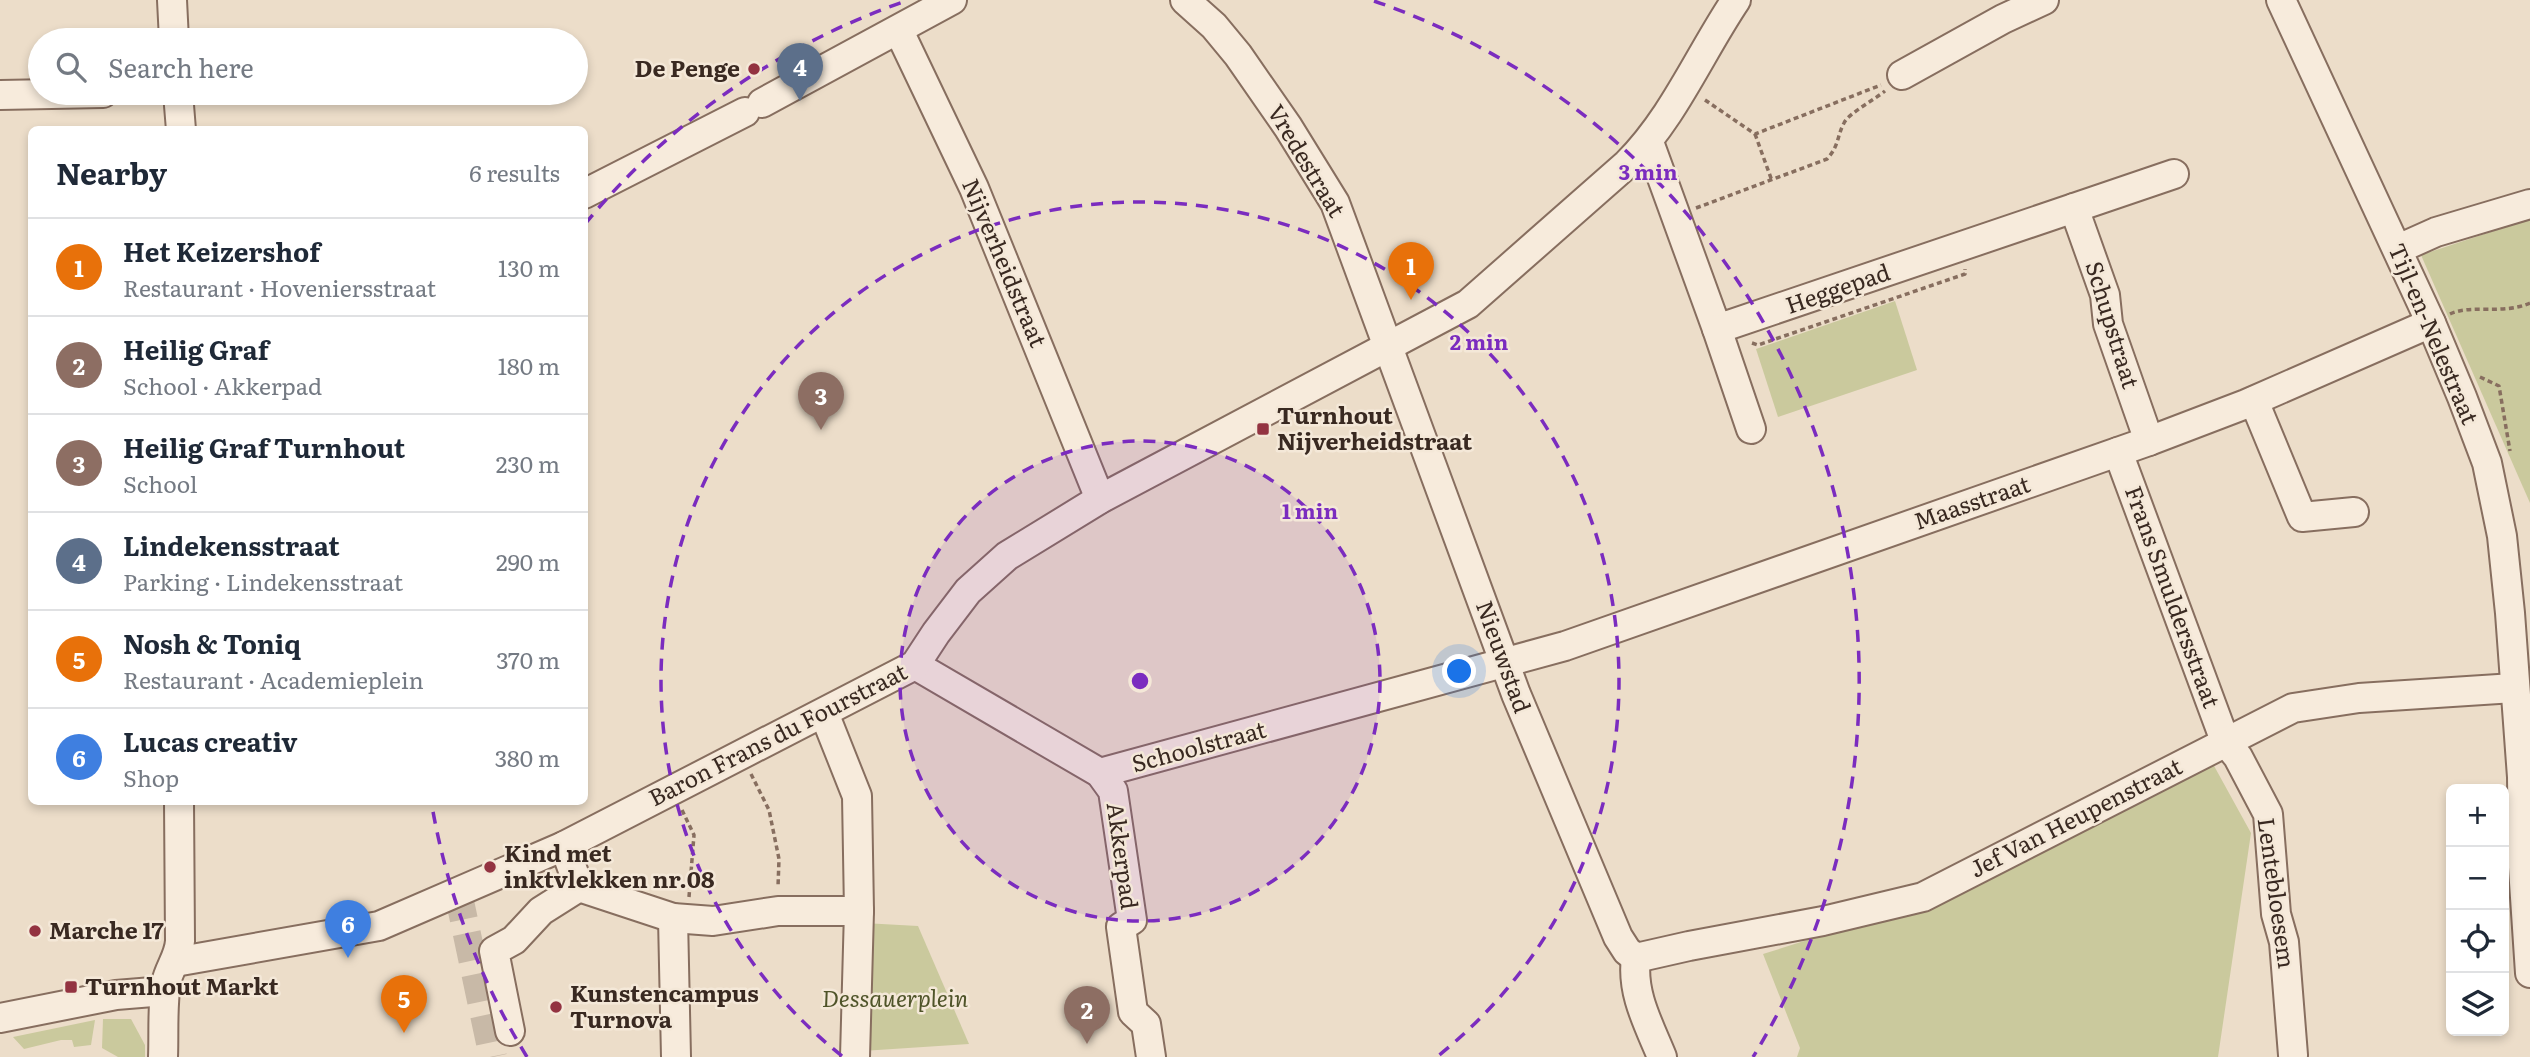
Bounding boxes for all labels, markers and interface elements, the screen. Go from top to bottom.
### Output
search box [28,28,588,105]
pin: 4 [777,43,823,101]
text: Search here [108,47,254,86]
icon: search [52,48,90,86]
place label: De Penge [635,50,740,84]
marker: De Penge [746,61,762,77]
street label: Vredestraat [1261,97,1355,224]
text: Nearby [56,150,167,194]
text: 6 results [469,155,560,189]
text: 3 min [1618,155,1678,186]
street label: Nijverheidstraat [955,173,1057,352]
text: Het Keizershof [123,231,320,270]
street label: Tijl-en-Nelestraat [2381,237,2489,430]
pin: 1 [1388,242,1434,300]
text: 1 [74,250,84,284]
text: 130 m [498,250,560,284]
street label: Heggepad [1781,253,1894,321]
street label: Schupstraat [2078,257,2150,393]
text: Restaurant · Hoveniersstraat [123,270,436,304]
text: 2 min [1450,325,1509,356]
text: Heilig Graf [123,329,269,368]
text: 2 [73,348,85,382]
text: 180 m [498,348,560,382]
text: School · Akkerpad [123,368,322,402]
pin: 3 [798,372,844,430]
place label: Turnhout Nijverheidstraat [1277,397,1472,457]
marker: Turnhout Nijverheidstraat [1255,421,1271,437]
text: Heilig Graf Turnhout [123,427,405,466]
text: 3 [73,446,85,480]
text: 230 m [496,446,560,480]
street label: Maasstraat [1909,465,2035,537]
text: School [123,466,197,500]
street label: Frans Smuldersstraat [2118,480,2230,713]
text: 1 min [1282,494,1338,525]
text: Lindekensstraat [123,525,340,564]
text: 4 [72,544,86,578]
text: 290 m [496,544,560,578]
text: Parking · Lindekensstraat [123,564,403,598]
street label: Nieuwstad [1469,595,1541,717]
text: Nosh & Toniq [123,623,301,662]
text: 5 [73,642,85,676]
text: 370 m [496,642,560,676]
street label: Baron Frans du Fourstraat [642,653,913,813]
your location [1442,654,1476,688]
text: Restaurant · Academieplein [123,662,424,696]
centre of rings [1128,669,1152,693]
street label: Schoolstraat [1128,711,1270,779]
text: Lucas creativ [123,721,297,760]
text: 6 [72,740,86,774]
text: 380 m [495,740,560,774]
street label: Jef Van Heupenstraat [1963,748,2188,885]
text: Shop [123,760,179,794]
map controls [2446,784,2509,1036]
button: + [2446,784,2509,847]
street label: Akkerpad [1100,800,1148,911]
street label: Lentebloesem [2251,815,2305,970]
place label: Kind met inktvlekken nr.08 [504,835,715,895]
button: − [2446,847,2509,910]
marker: Kind met inktvlekken nr.08 [482,859,498,875]
pin: 6 [325,900,371,958]
button: locate [2446,910,2509,973]
place label: Marche 17 [49,912,164,946]
marker: Marche 17 [27,923,43,939]
place label: Turnhout Markt [85,968,279,1002]
button: layers [2446,973,2509,1036]
pin: 5 [381,975,427,1033]
place label: Kunstencampus Turnova [570,975,759,1035]
marker: Turnhout Markt [63,979,79,995]
park label: Dessauerplein [822,980,969,1014]
pin: 2 [1064,986,1110,1044]
marker: Kunstencampus Turnova [548,999,564,1015]

